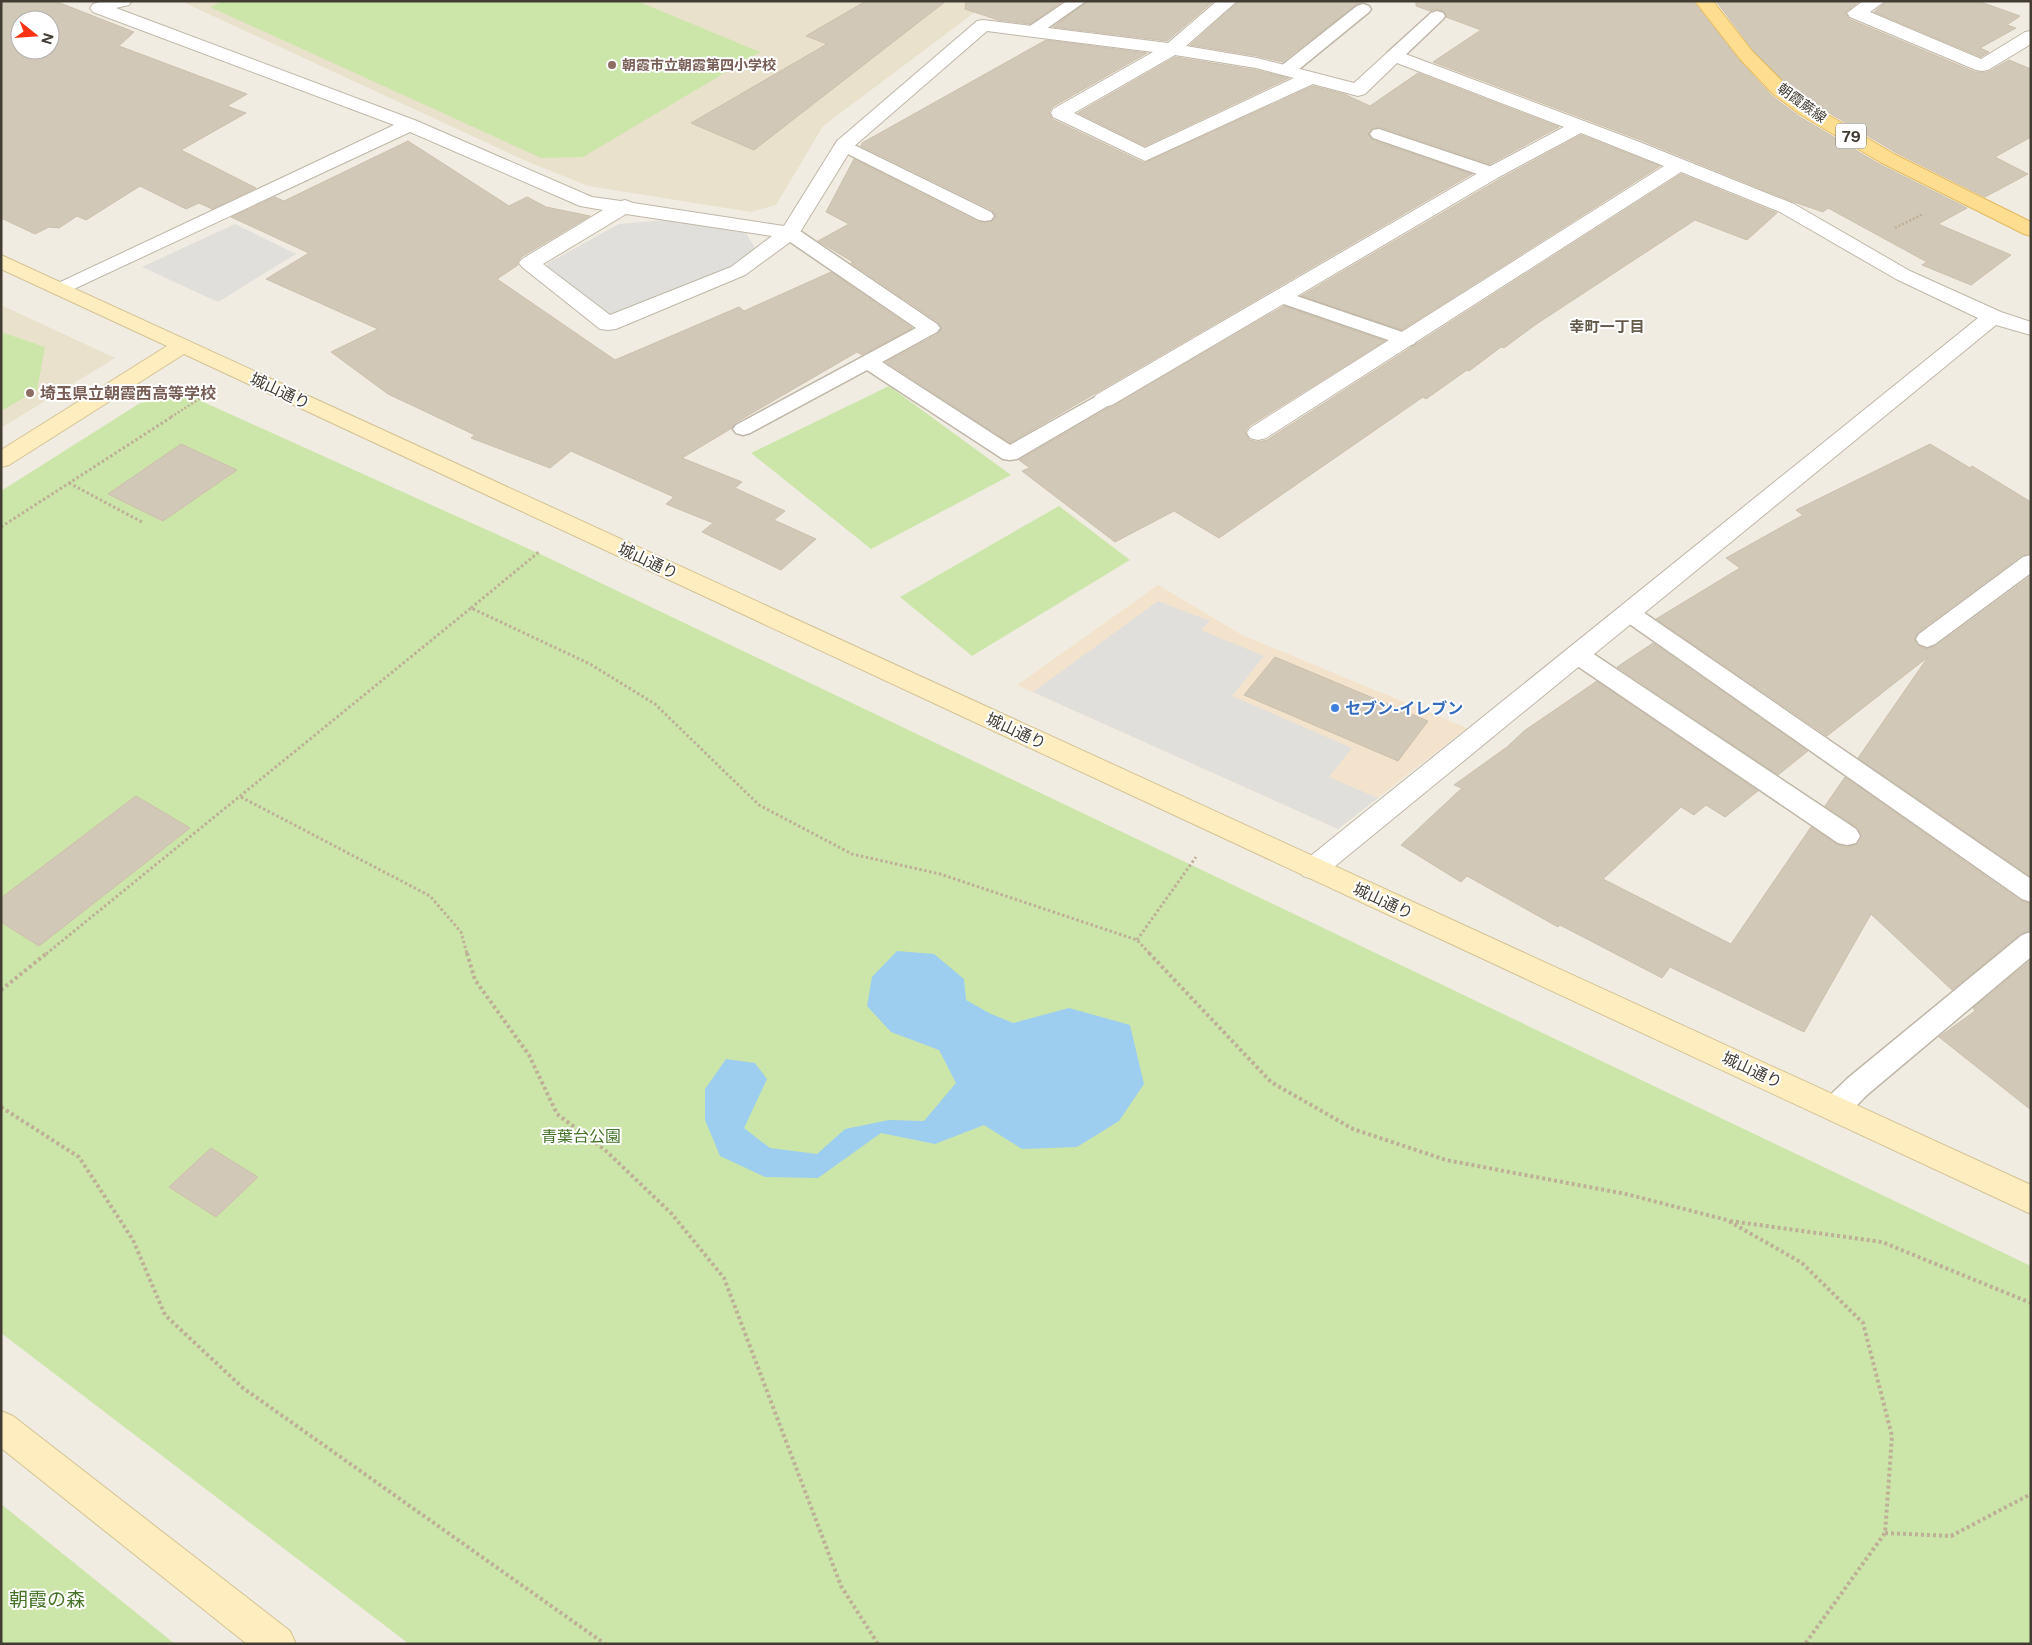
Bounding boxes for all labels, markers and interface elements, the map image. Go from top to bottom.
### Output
north arrow [10,10,60,60]
text: N [38,31,57,46]
place label: 朝霞市立朝霞第四小学校 [622,57,776,73]
marker: 朝霞市立朝霞第四小学校 [606,59,618,71]
street label: 朝霞蕨線 [1775,80,1829,126]
road number: 79 [1836,124,1866,148]
district label: 幸町一丁目 [1569,318,1645,335]
street label: 城山通り [247,369,313,413]
place label: 埼玉県立朝霞西高等学校 [40,384,216,403]
marker: 埼玉県立朝霞西高等学校 [24,387,36,399]
street label: 城山通り [615,539,681,583]
place label: セブン-イレブン [1345,699,1463,718]
marker: セブン-イレブン [1329,702,1341,714]
street label: 城山通り [983,709,1049,753]
street label: 城山通り [1350,879,1416,923]
street label: 城山通り [1719,1048,1785,1092]
park label: 青葉台公園 [541,1127,621,1146]
park label: 朝霞の森 [9,1588,85,1610]

